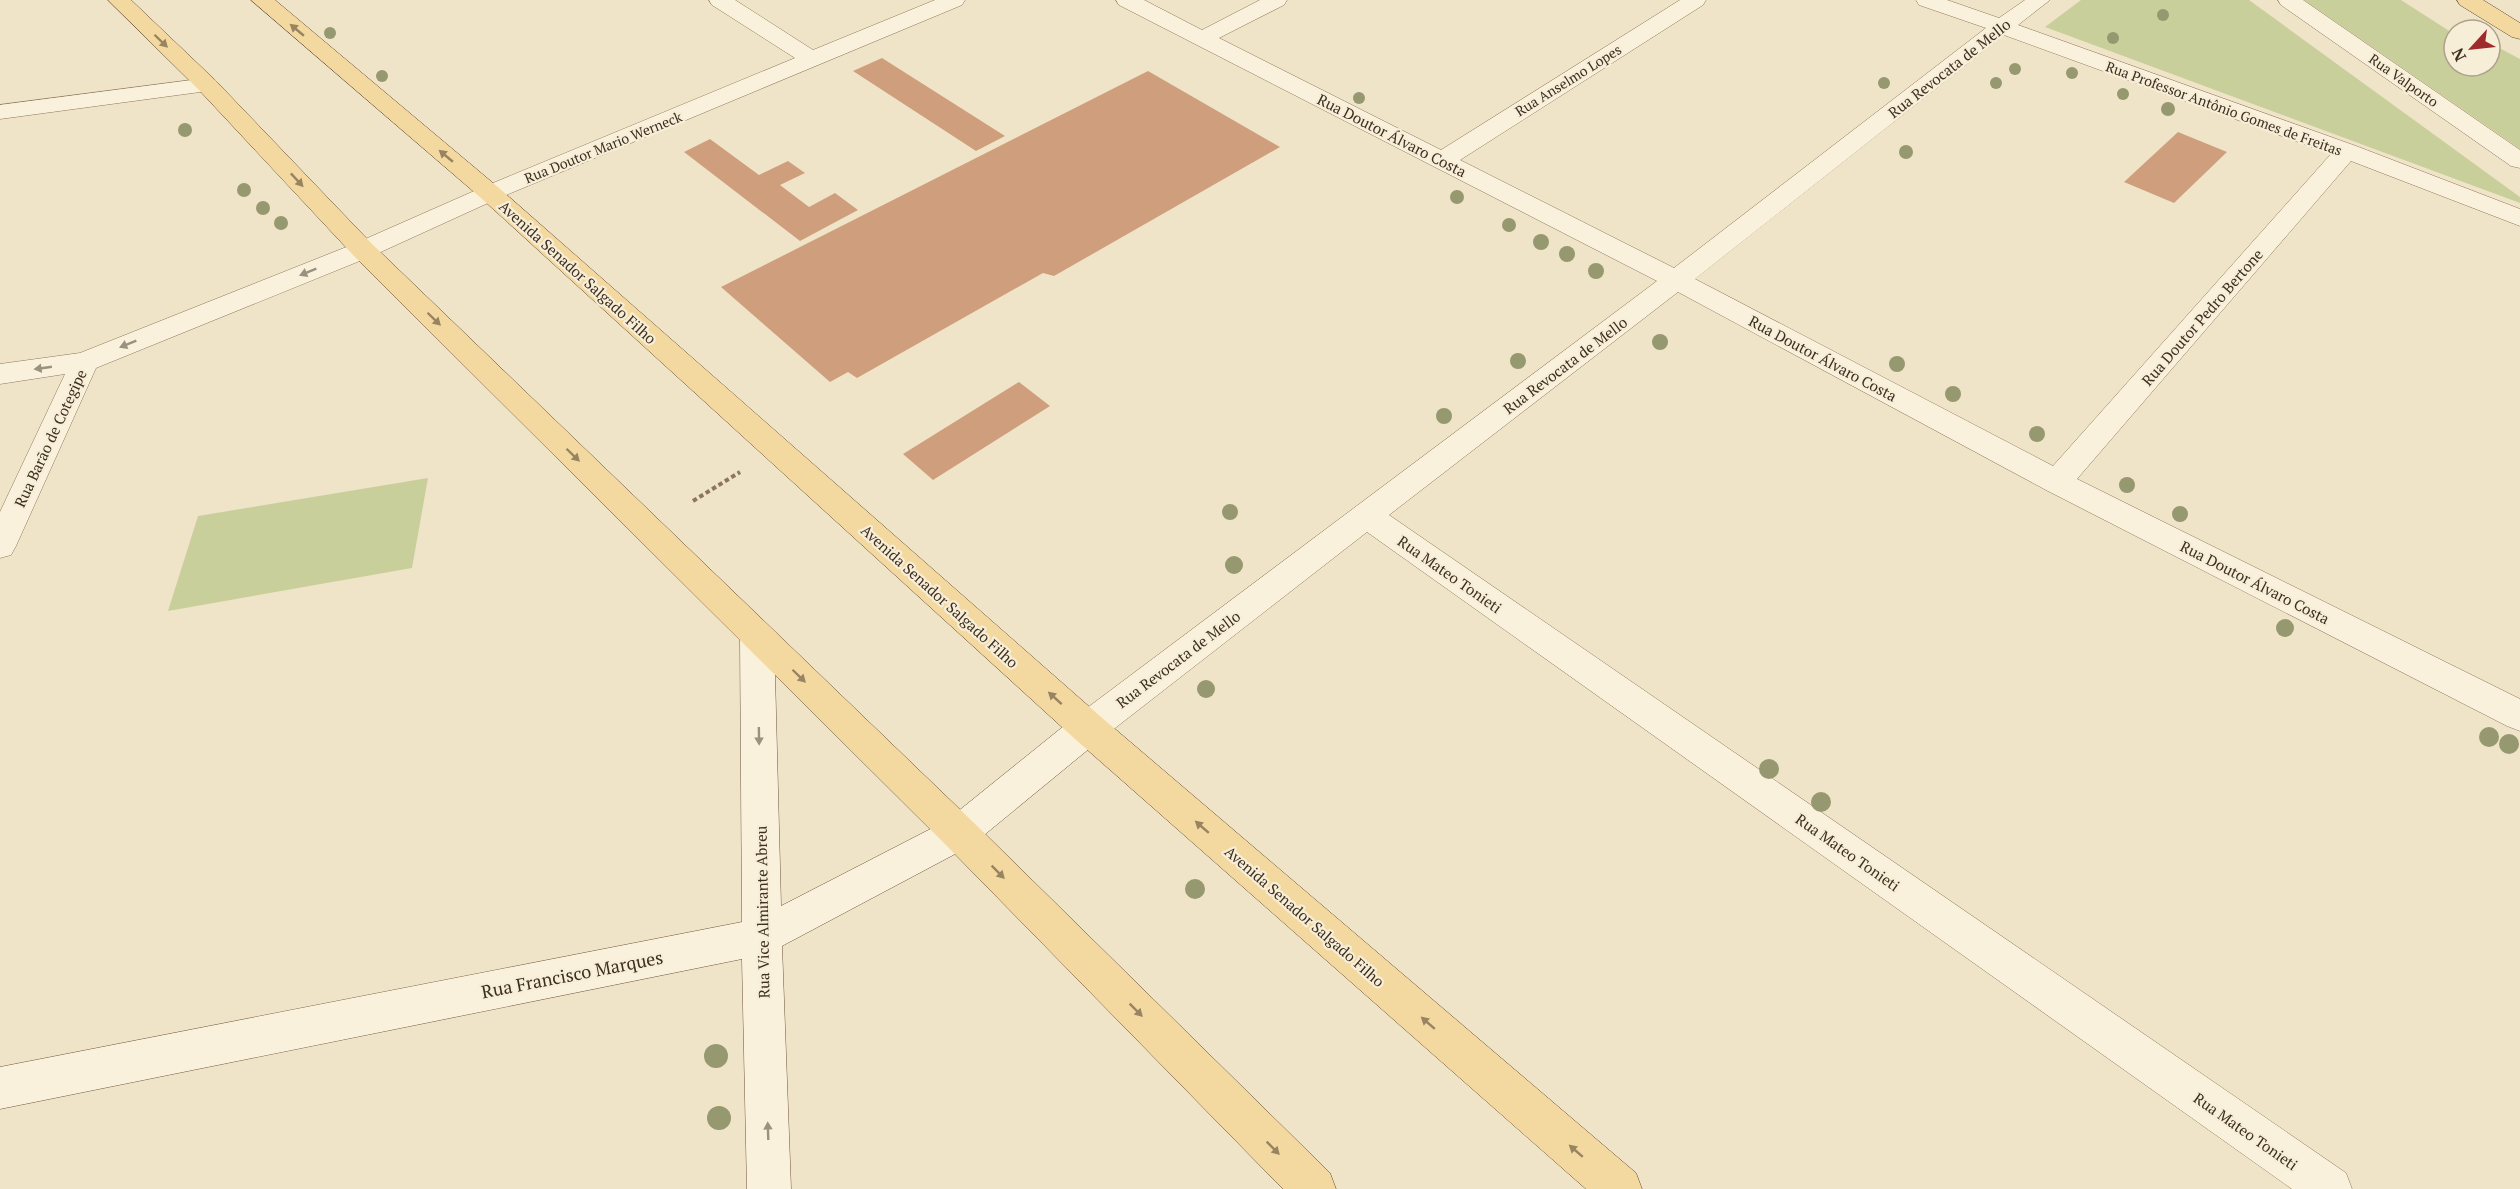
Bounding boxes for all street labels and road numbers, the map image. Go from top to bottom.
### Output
street label: Rua Revocata de Mello [1884,14,2014,122]
street label: Rua Anselmo Lopes [1511,40,1625,120]
street label: Rua Valporto [2365,49,2443,111]
street label: Rua Professor Antônio Gomes de Freitas [2103,56,2345,160]
street label: Rua Doutor Álvaro Costa [1314,89,1470,182]
street label: Rua Doutor Mario Werneck [521,106,685,187]
street label: Avenida Senador Salgado Filho [495,196,661,348]
street label: Rua Doutor Pedro Bertone [2137,244,2267,390]
street label: Rua Doutor Álvaro Costa [1746,310,1901,406]
street label: Rua Revocata de Mello [1499,312,1631,418]
street label: Rua Barão de Cotegipe [9,366,91,510]
street label: Avenida Senador Salgado Filho [857,520,1023,672]
street label: Rua Mateo Tonieti [1394,531,1506,617]
street label: Rua Doutor Álvaro Costa [2177,536,2333,629]
street label: Rua Revocata de Mello [1112,606,1244,712]
street label: Rua Mateo Tonieti [1792,809,1904,895]
street label: Rua Vice Almirante Abreu [750,825,774,998]
street label: Avenida Senador Salgado Filho [1221,841,1389,991]
street label: Rua Francisco Marques [479,945,665,1003]
street label: Rua Mateo Tonieti [2190,1088,2302,1174]

